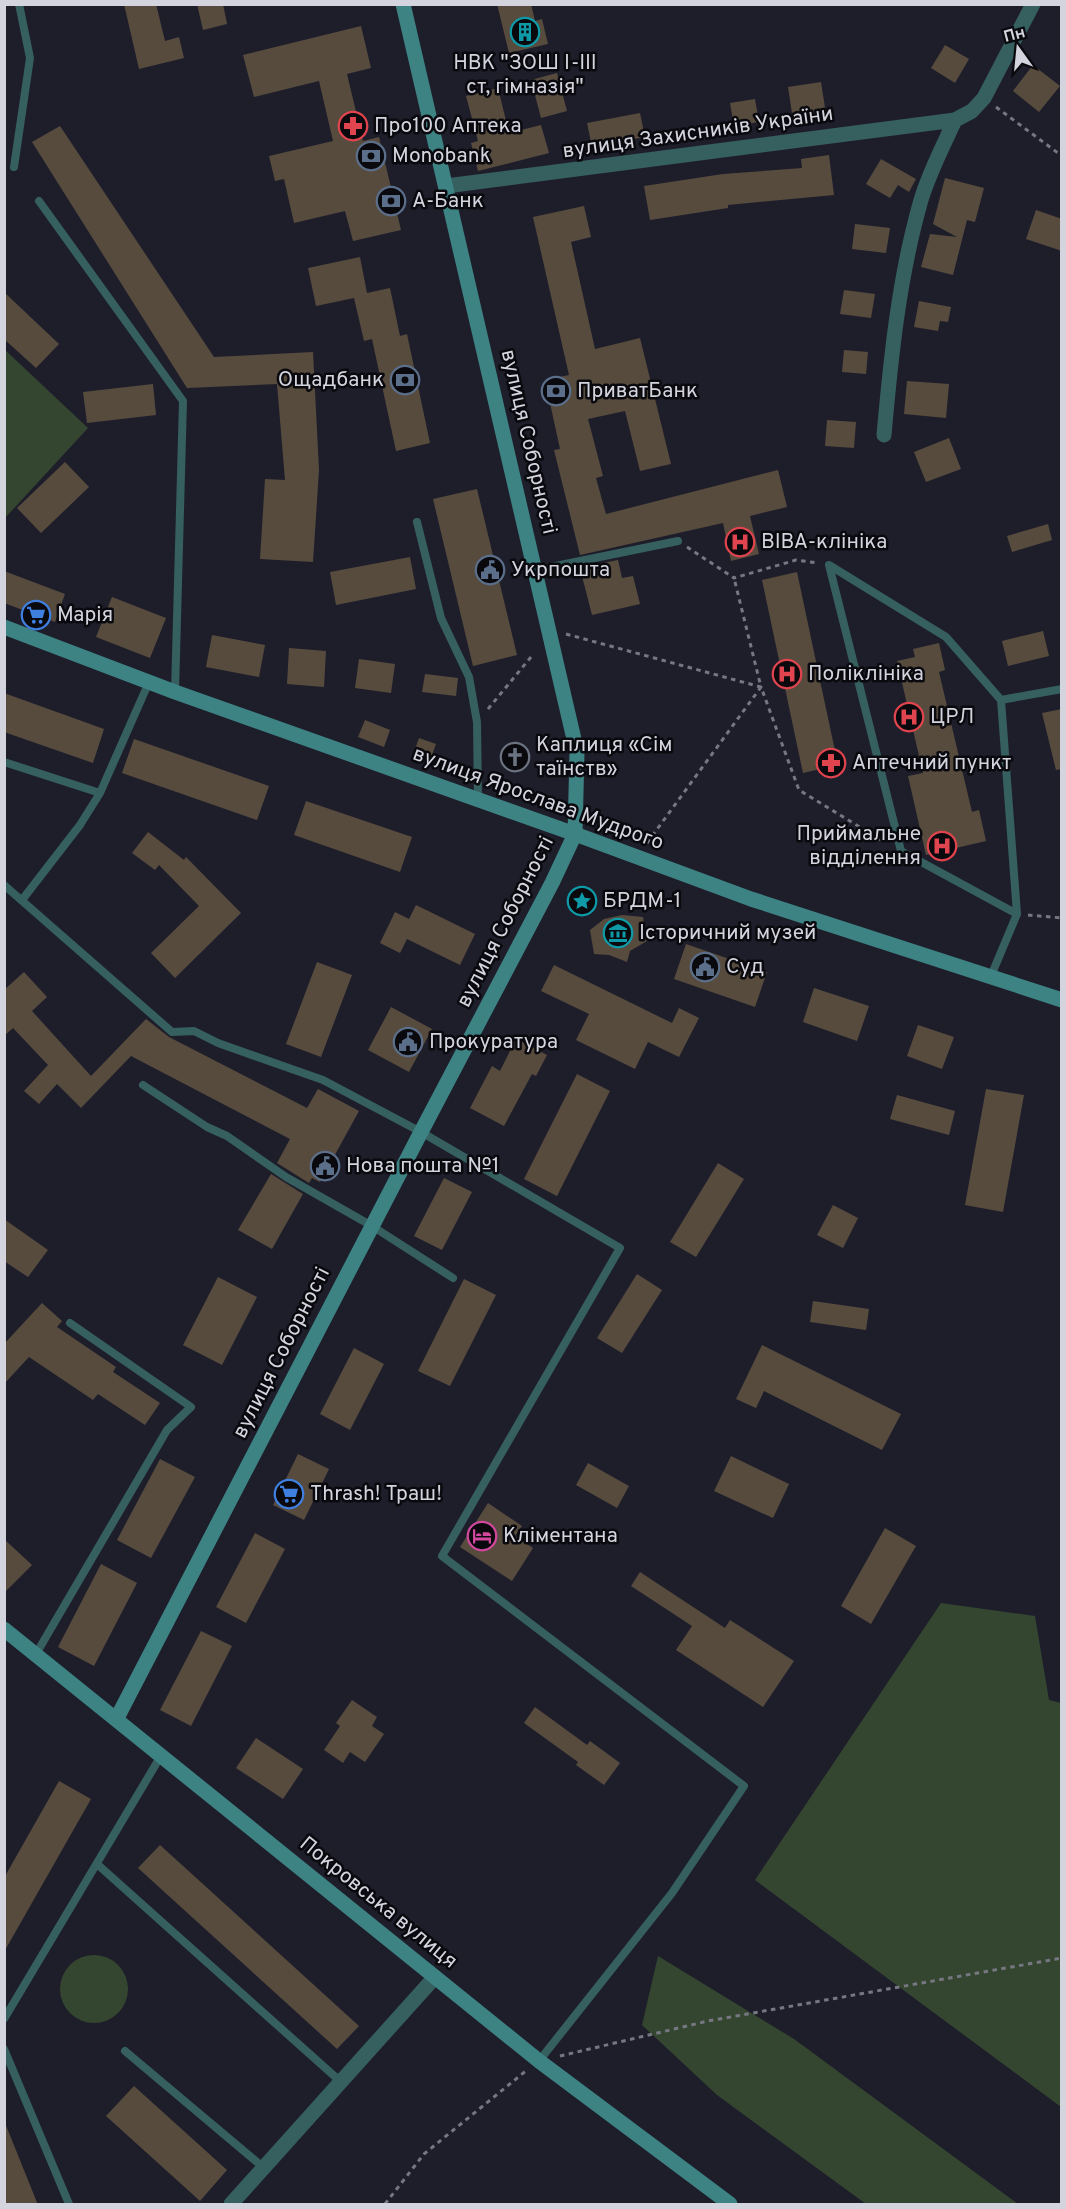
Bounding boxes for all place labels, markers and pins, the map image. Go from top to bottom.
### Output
building icon: НВК "ЗОШ І-ІІІ ст, гімназія" [509,16,541,48]
place label: НВК "ЗОШ І-ІІІ ст, гімназія" [453,50,597,101]
pharmacy icon: Про100 Аптека [337,110,369,142]
place label: Про100 Аптека [374,113,522,140]
bank icon: Monobank [355,140,387,172]
place label: Monobank [392,143,491,170]
bank icon: А-Банк [375,185,407,217]
place label: А-Банк [412,188,484,215]
bank icon: Ощадбанк [389,364,421,396]
place label: Ощадбанк [278,367,384,394]
bank icon: ПриватБанк [540,375,572,407]
place label: ПриватБанк [577,378,698,405]
hospital icon: ВІВА-клініка [724,526,756,558]
place label: ВІВА-клініка [761,529,887,556]
public building icon: Укрпошта [474,554,506,586]
place label: Укрпошта [511,557,610,584]
supermarket icon: Марія [20,599,52,631]
place label: Марія [57,602,113,629]
hospital icon: Поліклініка [771,658,803,690]
place label: Поліклініка [808,661,924,688]
hospital icon: ЦРЛ [893,701,925,733]
place label: ЦРЛ [930,704,974,731]
place label: Каплиця «Сім таїнств» [536,732,672,783]
church icon: Каплиця «Сім таїнств» [499,741,531,773]
pharmacy icon: Аптечний пункт [815,747,847,779]
place label: Аптечний пункт [852,750,1012,777]
place label: Приймальне відділення [796,821,921,872]
hospital icon: Приймальне відділення [926,830,958,862]
place icon: БРДМ-1 [566,885,598,917]
place label: БРДМ-1 [603,888,681,915]
museum icon: Історичний музей [602,917,634,949]
place label: Історичний музей [639,920,816,947]
public building icon: Суд [689,951,721,983]
place label: Суд [726,954,764,981]
public building icon: Прокуратура [392,1026,424,1058]
place label: Прокуратура [429,1029,558,1056]
public building icon: Нова пошта №1 [309,1150,341,1182]
place label: Нова пошта №1 [346,1153,500,1180]
supermarket icon: Thrash! Траш! [273,1478,305,1510]
place label: Thrash! Траш! [310,1481,442,1508]
hotel icon: Кліментана [466,1520,498,1552]
place label: Кліментана [503,1523,618,1550]

